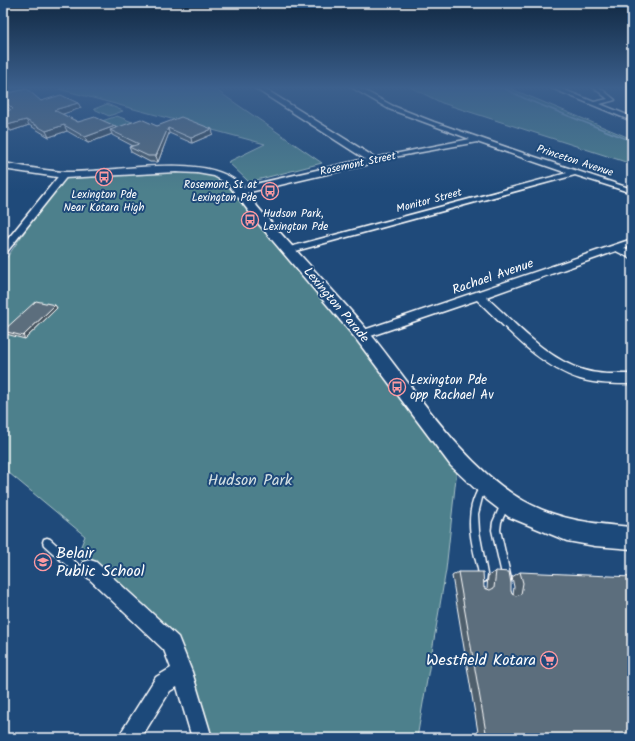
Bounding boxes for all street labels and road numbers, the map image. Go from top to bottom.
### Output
street label: Princeton Avenue [534,140,616,182]
street label: Rosemont Street [318,147,398,181]
street label: Monitor Street [394,183,465,218]
street label: Rachael Avenue [449,253,537,301]
street label: Lexington Parade [298,262,374,348]

